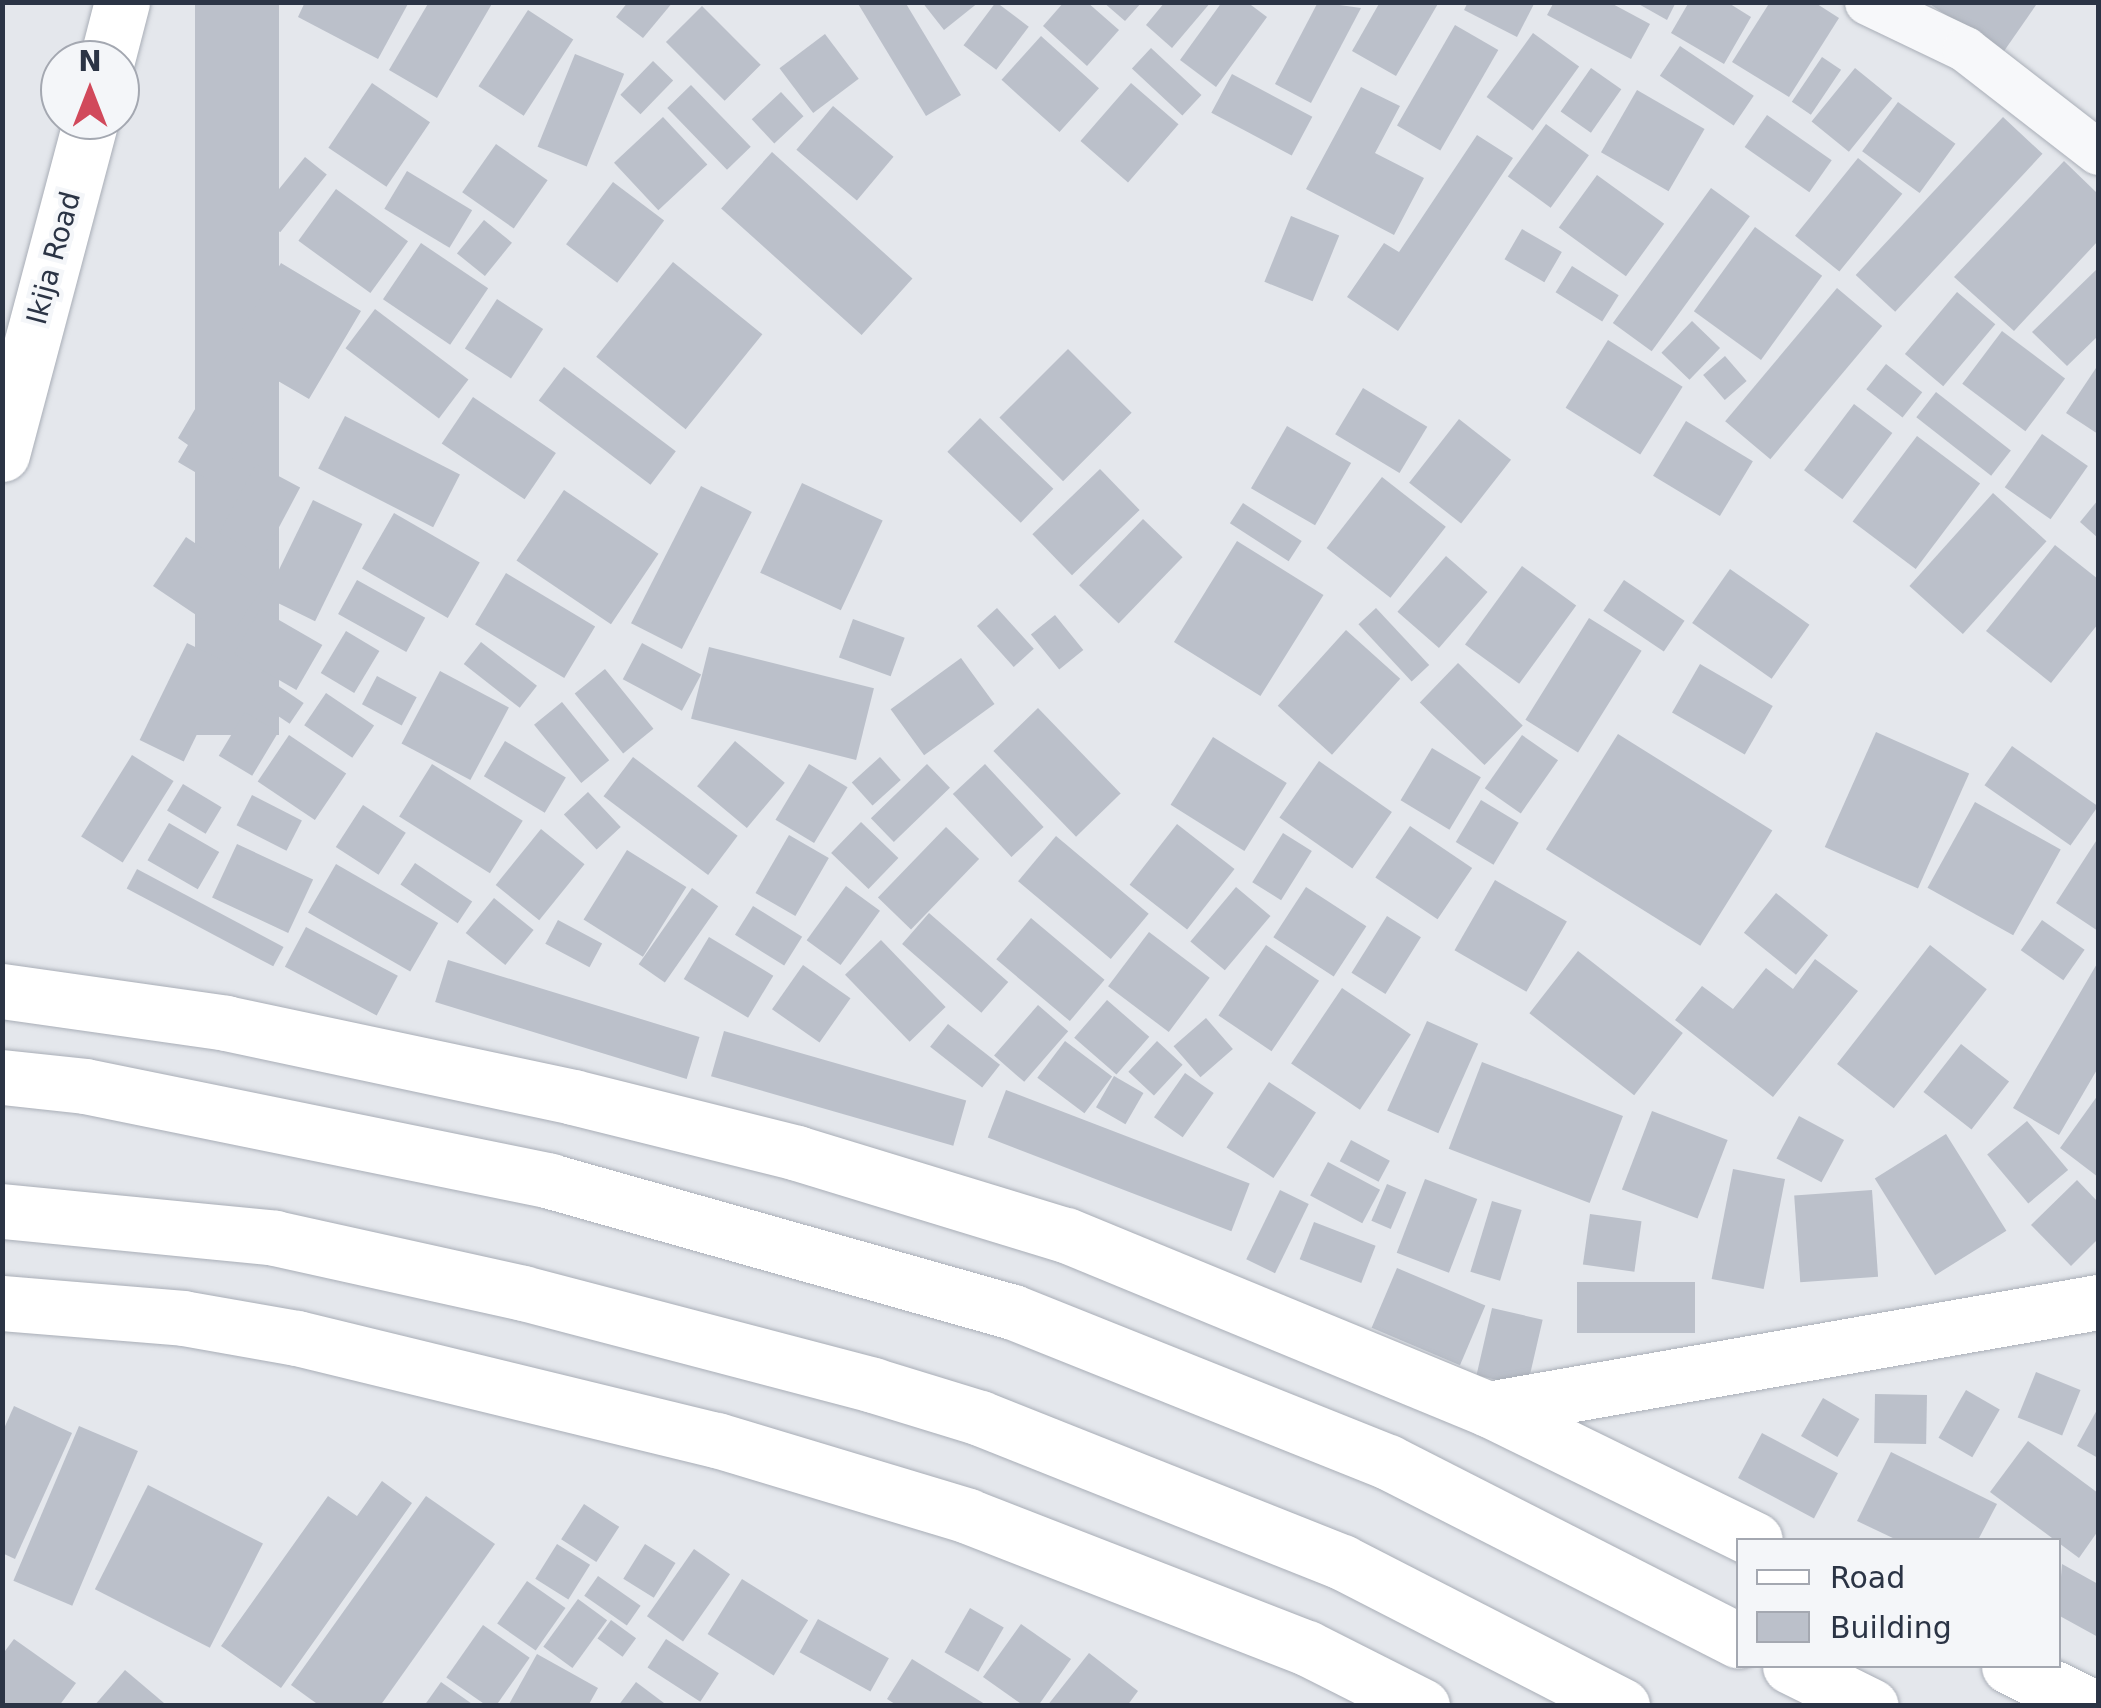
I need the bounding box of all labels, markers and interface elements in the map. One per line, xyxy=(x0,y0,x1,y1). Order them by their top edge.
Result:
north arrow xyxy=(40,40,140,140)
text: N xyxy=(78,45,102,78)
street label: Ikija Road xyxy=(20,188,88,328)
legend xyxy=(1736,1538,2061,1668)
text: Road xyxy=(1830,1560,1905,1595)
text: Building xyxy=(1830,1610,1952,1645)

